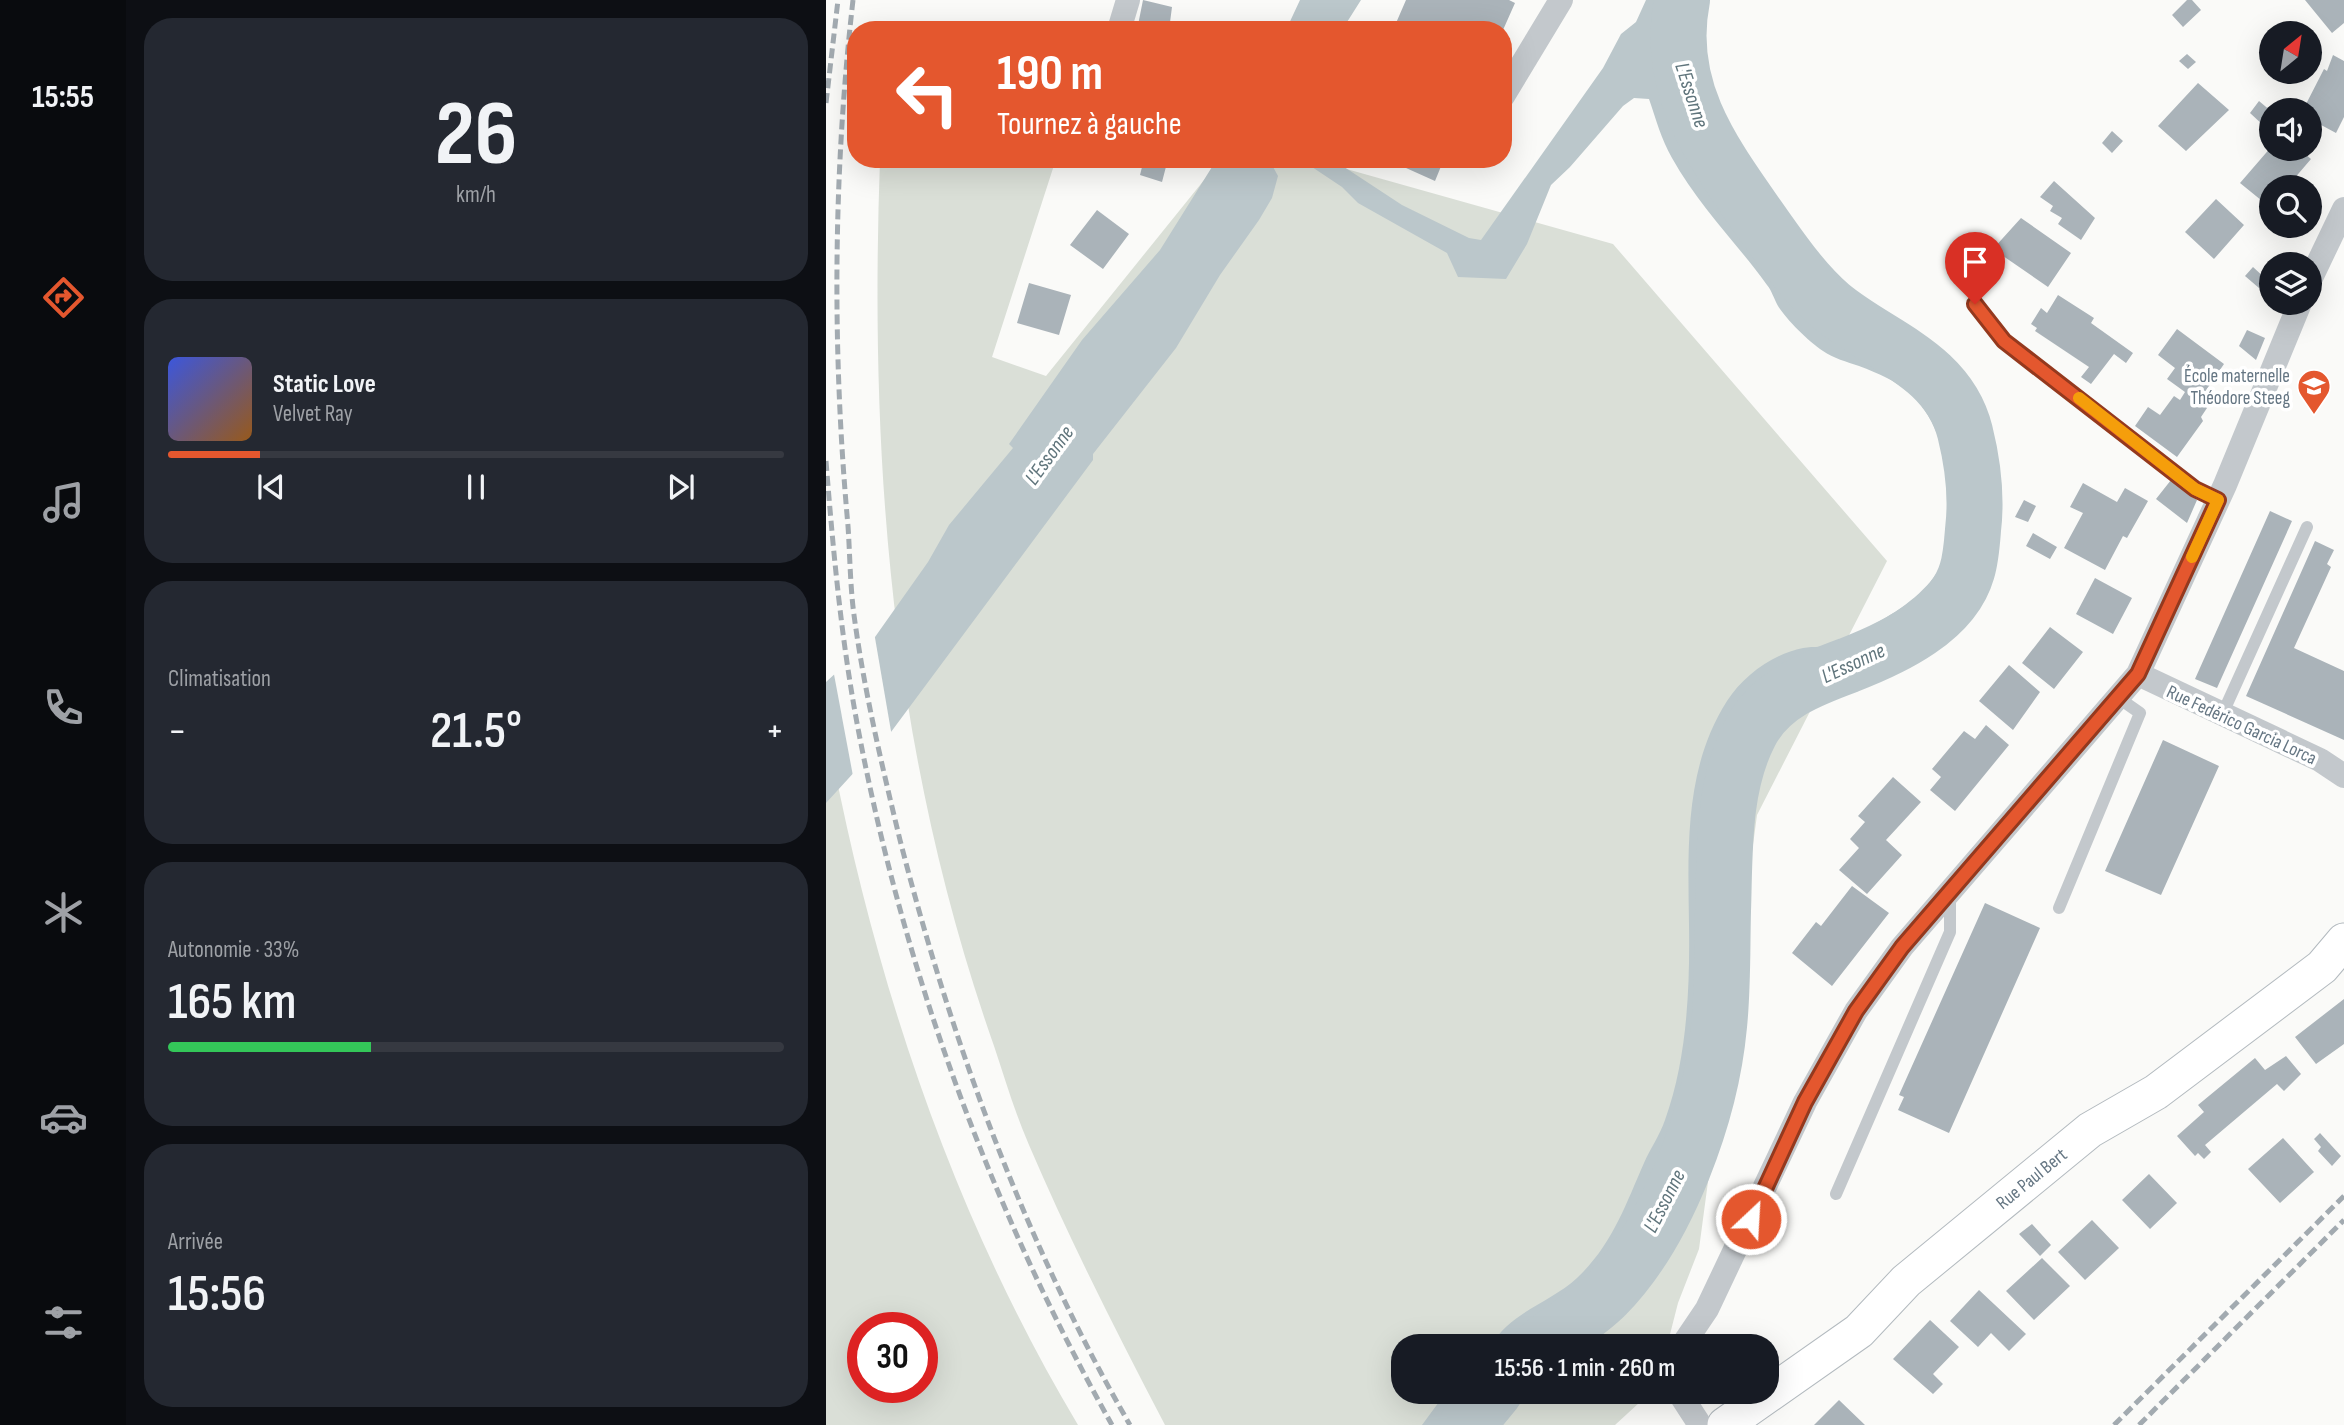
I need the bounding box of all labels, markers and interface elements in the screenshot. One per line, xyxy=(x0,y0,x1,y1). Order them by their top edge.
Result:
north arrow xyxy=(2259,21,2322,84)
map controls xyxy=(2259,21,2322,315)
text: 190 m xyxy=(997,45,1103,104)
icon: left xyxy=(882,49,973,140)
water label: L'Essonne xyxy=(1669,59,1714,131)
text: 15:55 xyxy=(32,78,94,117)
text: 26 xyxy=(435,81,517,190)
button: sound xyxy=(2259,98,2322,161)
text: Tournez à gauche xyxy=(997,105,1182,144)
button: search xyxy=(2259,175,2322,238)
text: km/h xyxy=(456,181,496,209)
pin xyxy=(1945,232,2005,304)
icon: arrive xyxy=(1956,243,1994,281)
button: layers xyxy=(2259,252,2322,315)
icon: directions xyxy=(39,273,88,322)
place label: École maternelle Théodore Steeg xyxy=(2184,365,2290,410)
school or university icon: École maternelle Théodore Steeg xyxy=(2295,367,2333,416)
text: Static Love xyxy=(273,369,376,400)
text: Velvet Ray xyxy=(273,400,353,428)
water label: L'Essonne xyxy=(1020,421,1079,490)
icon: previous xyxy=(252,468,290,506)
icon: pause xyxy=(457,468,495,506)
icon: next xyxy=(662,468,700,506)
icon: music xyxy=(39,478,88,527)
water label: L'Essonne xyxy=(1818,638,1889,689)
text: Climatisation xyxy=(168,665,271,693)
street label: Rue Fedérico Garcia Lorca xyxy=(2163,681,2320,770)
icon: phone xyxy=(39,683,88,732)
text: 21.5° xyxy=(430,700,522,763)
text: − xyxy=(168,709,187,754)
text: + xyxy=(765,709,784,754)
icon: climate xyxy=(39,888,88,937)
text: Autonomie · 33% xyxy=(168,936,299,964)
text: 165 km xyxy=(168,971,296,1034)
icon: car xyxy=(39,1093,88,1142)
street label: Rue Paul Bert xyxy=(1992,1144,2072,1215)
water label: L'Essonne xyxy=(1638,1166,1691,1237)
position arrow xyxy=(1714,1182,1788,1256)
text: Arrivée xyxy=(168,1228,223,1256)
text: 15:56 xyxy=(168,1263,266,1326)
icon: filters xyxy=(39,1298,88,1347)
speed limit sign: 30 xyxy=(847,1312,938,1403)
text: 15:56 · 1 min · 260 m xyxy=(1495,1353,1675,1384)

